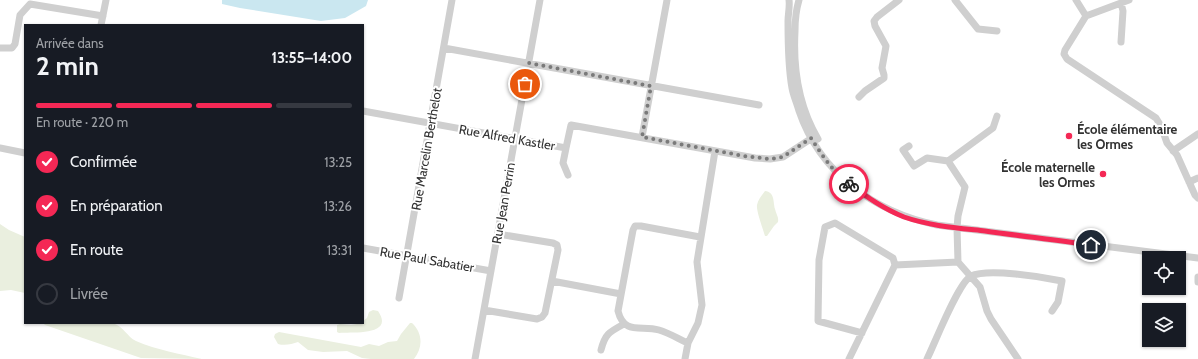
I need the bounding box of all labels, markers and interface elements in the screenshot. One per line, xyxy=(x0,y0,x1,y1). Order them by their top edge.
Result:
text: Arrivée dans xyxy=(36,35,104,51)
text: 13:55–14:00 xyxy=(271,49,352,67)
text: 2 min xyxy=(36,50,99,82)
pin xyxy=(508,67,542,101)
icon: bag xyxy=(514,73,536,95)
street label: Rue Marcelin Berthelot xyxy=(407,86,445,212)
text: En route · 220 m xyxy=(36,114,128,130)
place label: École élémentaire les Ormes xyxy=(1077,120,1178,152)
street label: Rue Alfred Kastler xyxy=(458,121,557,153)
marker: École élémentaire les Ormes xyxy=(1064,131,1074,141)
icon: check xyxy=(36,151,58,173)
text: Confirmée xyxy=(70,153,137,171)
text: 13:25 xyxy=(324,154,352,170)
place label: École maternelle les Ormes xyxy=(1001,158,1095,190)
street label: Rue Jean Perrin xyxy=(488,161,518,245)
courier xyxy=(829,164,869,204)
marker: École maternelle les Ormes xyxy=(1098,169,1108,179)
icon: bike xyxy=(838,173,860,195)
icon: check xyxy=(36,195,58,217)
text: En préparation xyxy=(70,197,163,215)
text: 13:26 xyxy=(324,198,352,214)
pin xyxy=(1074,228,1108,262)
icon: home xyxy=(1080,234,1102,256)
icon: check xyxy=(36,239,58,261)
text: En route xyxy=(70,241,123,259)
text: 13:31 xyxy=(327,242,352,258)
street label: Rue Paul Sabatier xyxy=(379,243,476,275)
map controls xyxy=(1142,251,1186,347)
button: locate xyxy=(1142,251,1186,295)
text: Livrée xyxy=(70,285,108,303)
button: layers xyxy=(1142,303,1186,347)

